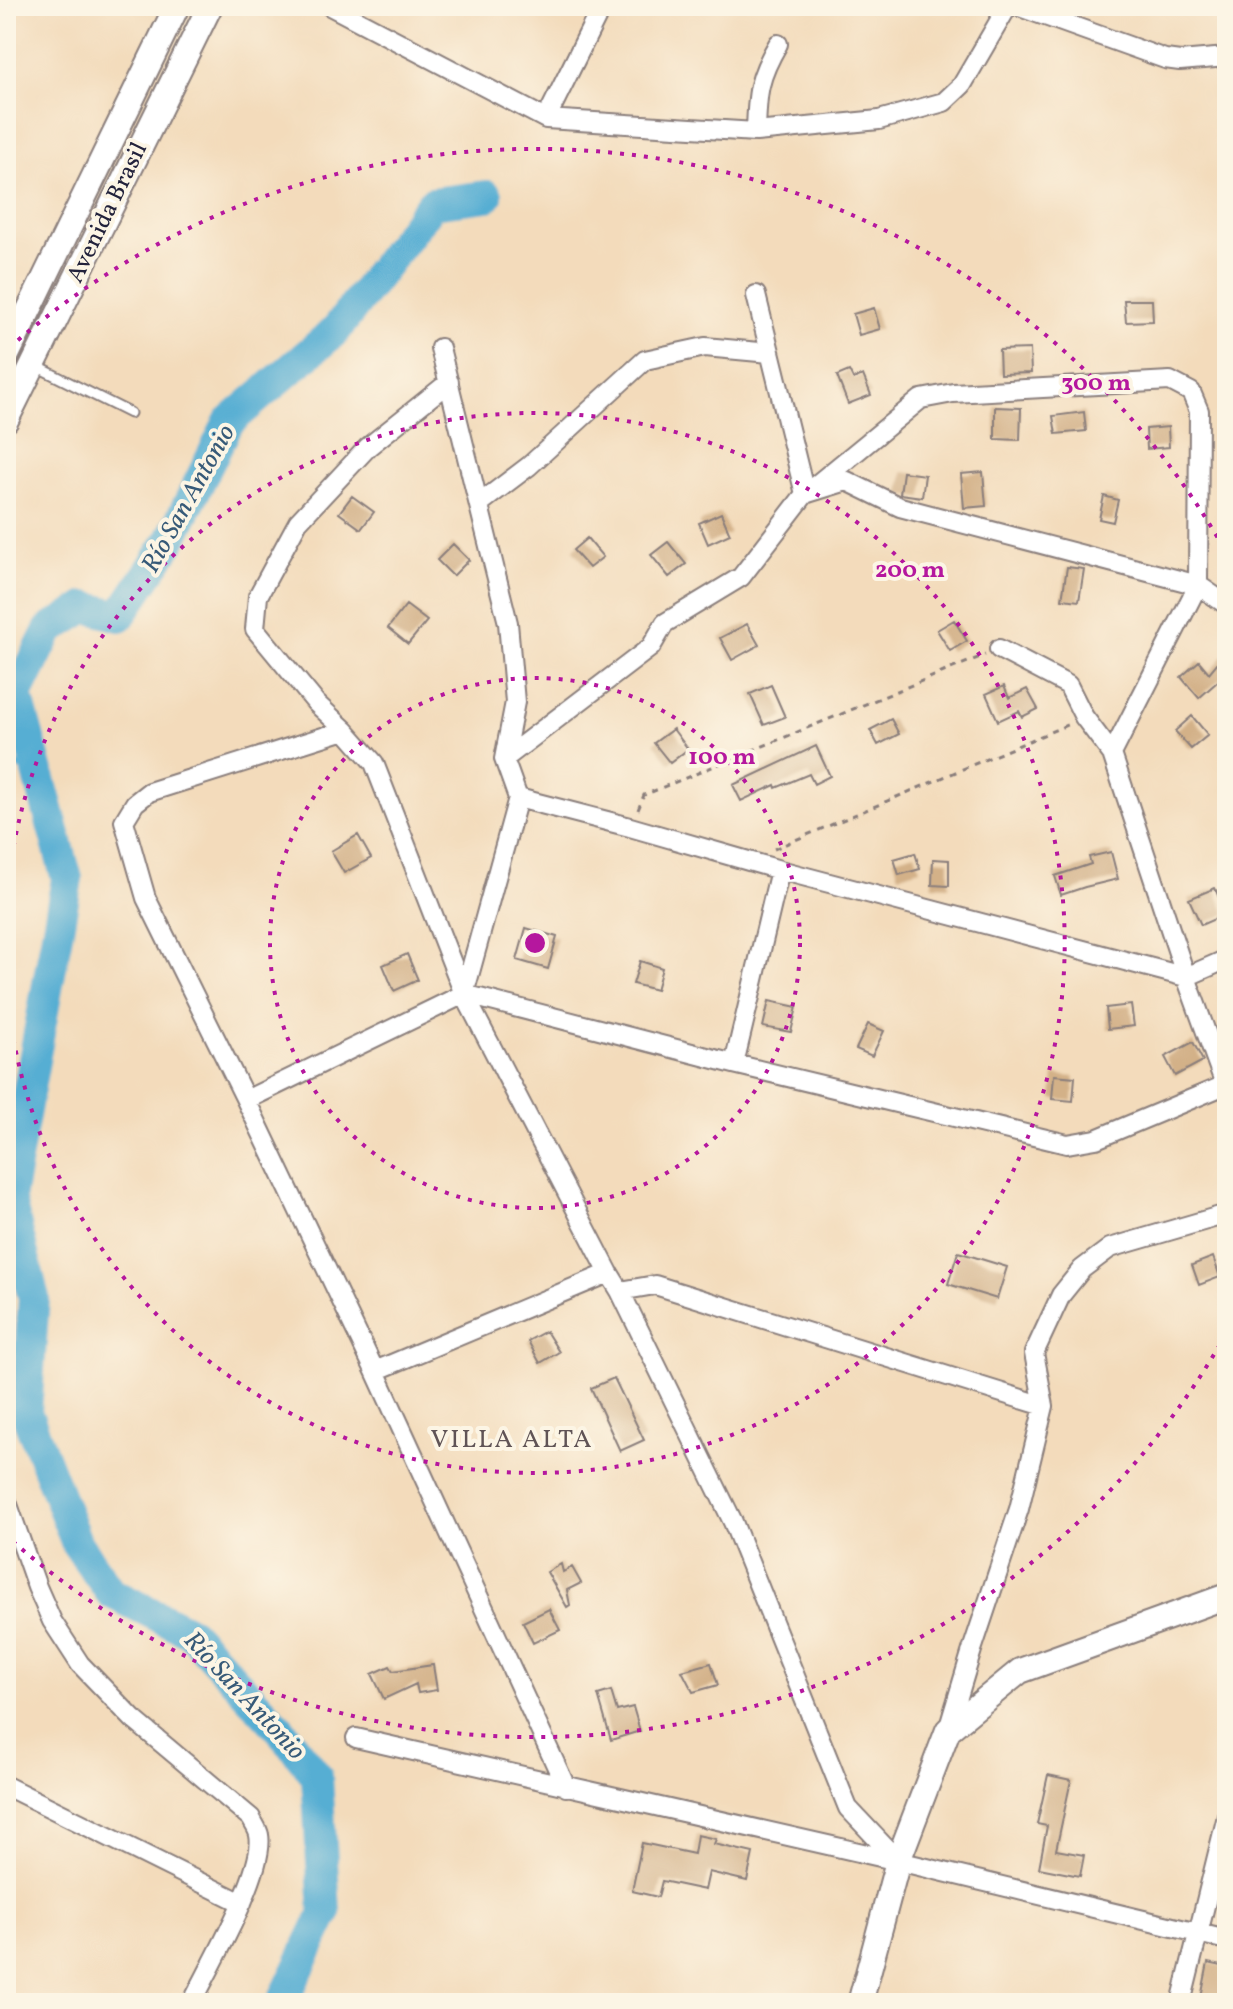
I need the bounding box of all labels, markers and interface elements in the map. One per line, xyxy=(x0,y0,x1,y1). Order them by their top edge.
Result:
street label: Avenida Brasil xyxy=(59,137,157,289)
text: 300 m xyxy=(1061,367,1131,401)
water label: Río San Antonio xyxy=(133,418,245,580)
text: 200 m xyxy=(875,554,945,588)
text: 100 m xyxy=(688,741,756,775)
centre of rings xyxy=(521,929,549,957)
district label: VILLA ALTA xyxy=(430,1422,594,1458)
water label: Río San Antonio xyxy=(175,1624,313,1768)

